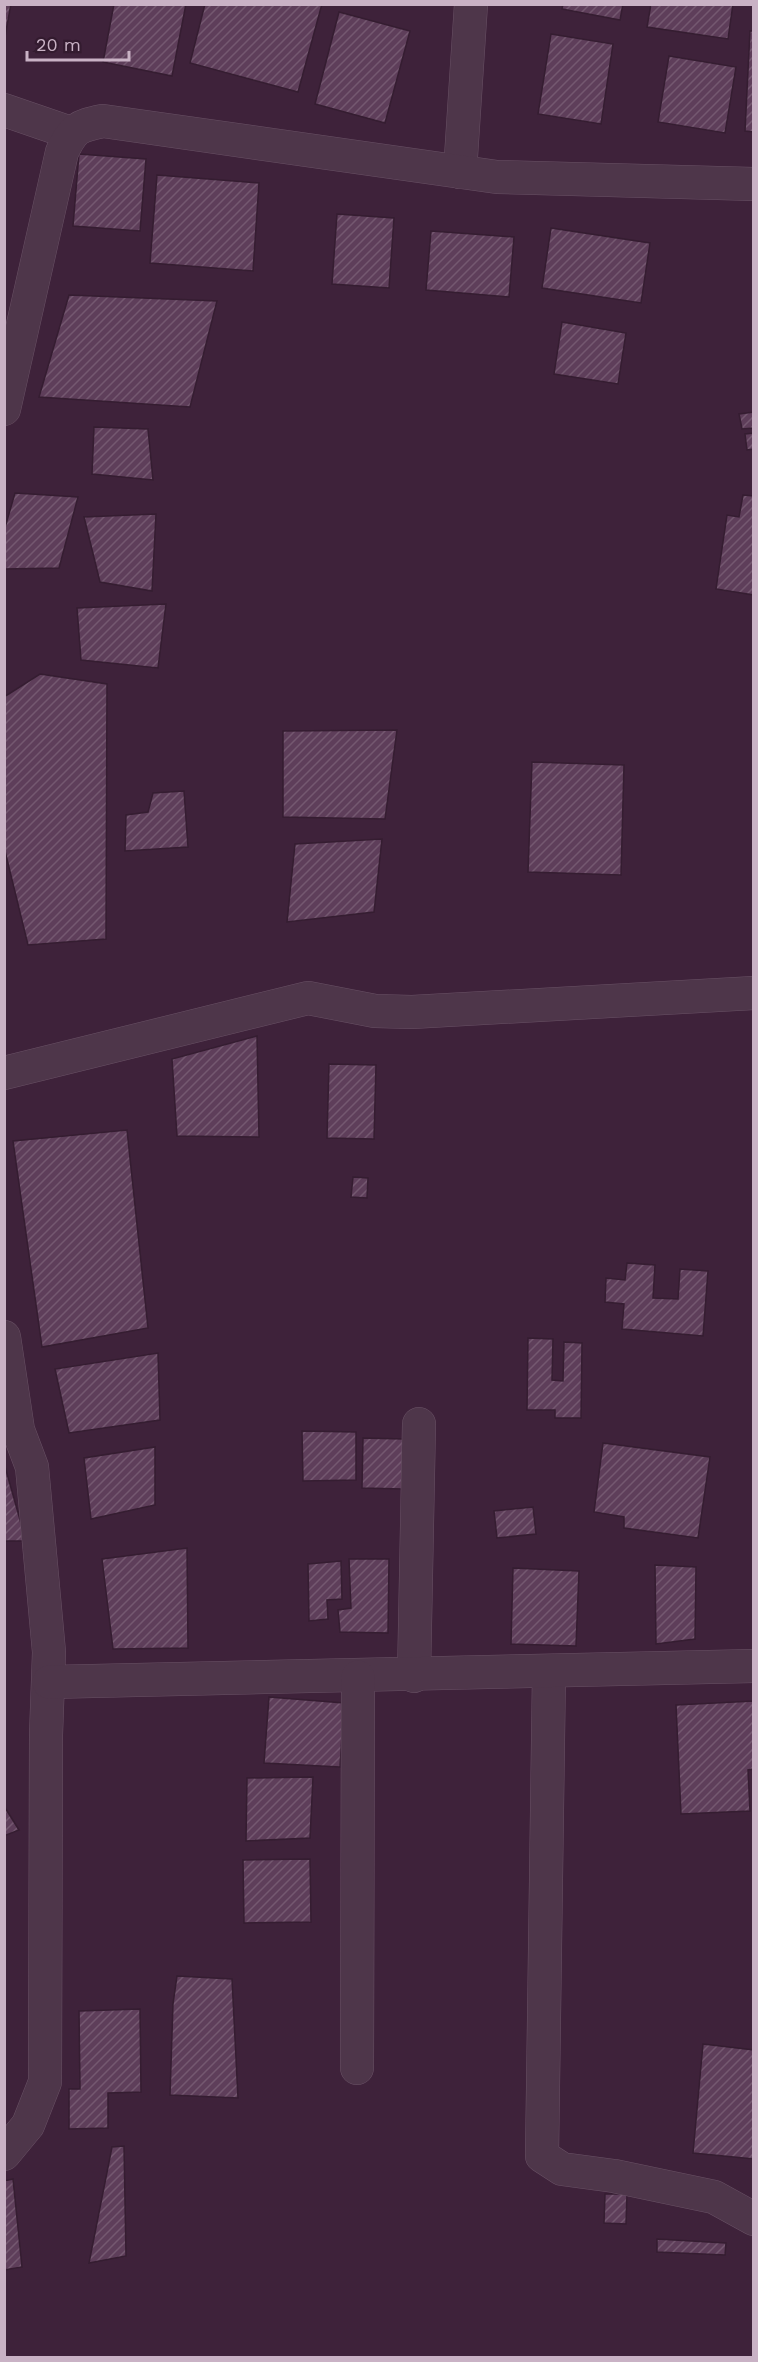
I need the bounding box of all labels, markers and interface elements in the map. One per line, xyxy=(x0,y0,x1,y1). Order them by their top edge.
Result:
scale bar xyxy=(27,24,129,62)
text: 20 m xyxy=(36,34,81,55)

